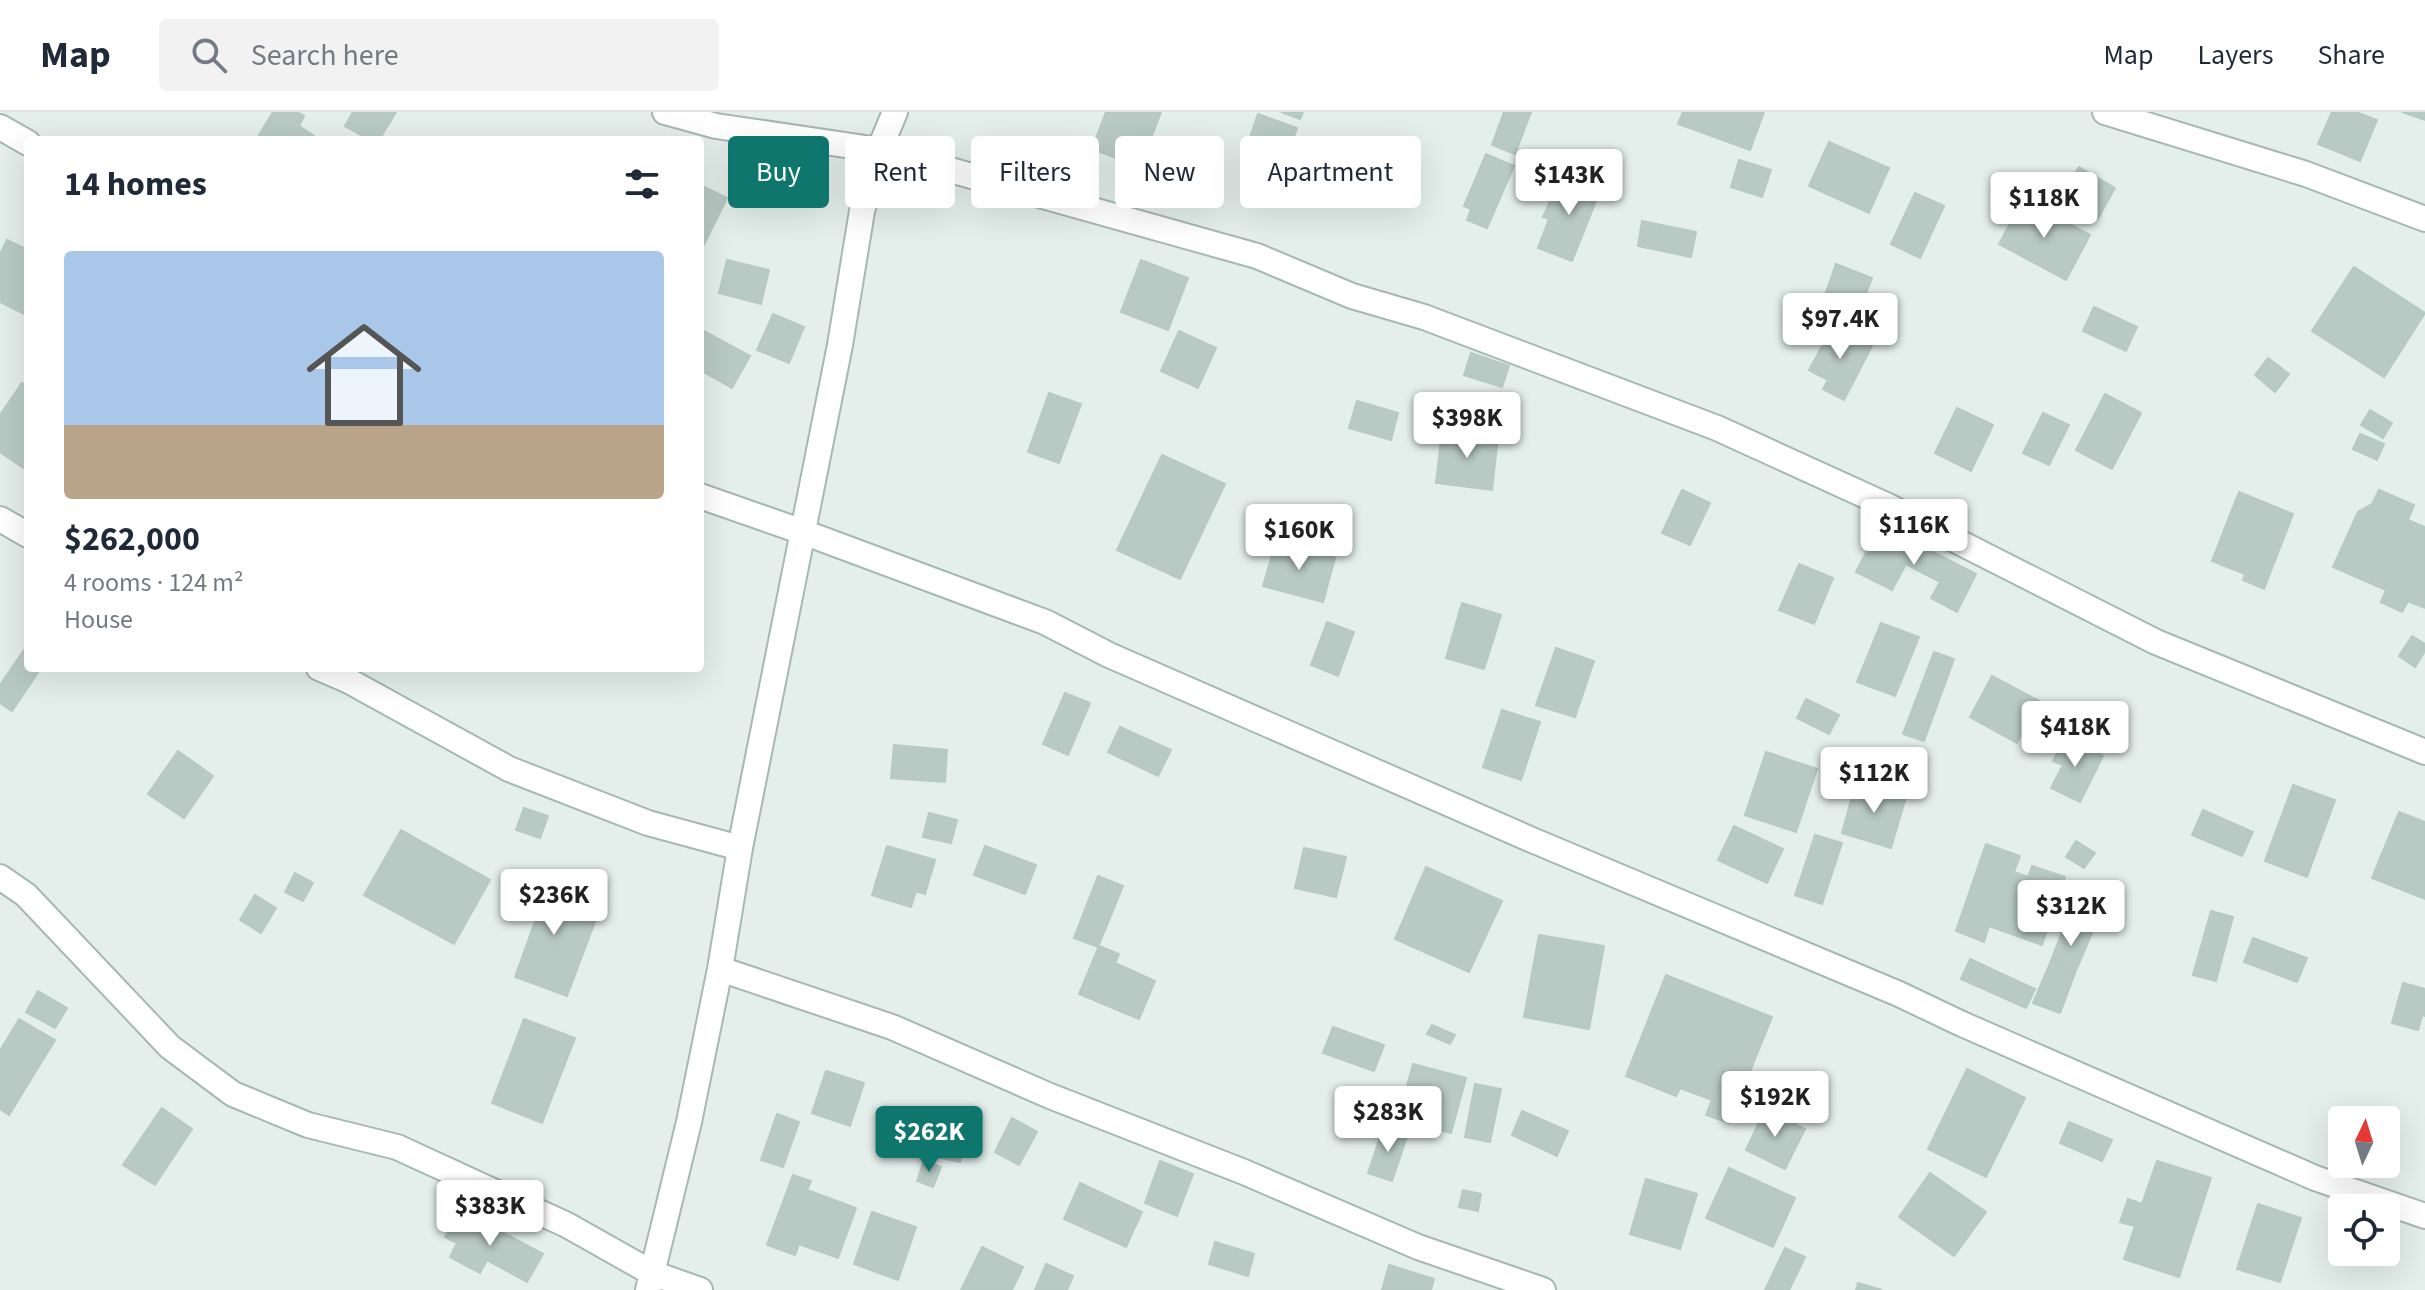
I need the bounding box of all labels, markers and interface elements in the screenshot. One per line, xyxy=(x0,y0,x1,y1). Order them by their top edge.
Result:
search box xyxy=(159,19,719,91)
text: Map xyxy=(40,28,111,82)
icon: search xyxy=(187,33,231,77)
text: Search here xyxy=(251,34,399,77)
text: Map xyxy=(2103,35,2153,75)
text: Layers xyxy=(2197,35,2273,75)
text: Share xyxy=(2317,35,2385,75)
chip: Buy xyxy=(728,136,829,208)
chip: Rent xyxy=(845,136,955,208)
chip: Filters xyxy=(971,136,1099,208)
chip: New xyxy=(1115,136,1224,208)
chip: Apartment xyxy=(1240,136,1421,208)
pin: $143K xyxy=(1513,149,1625,217)
text: $143K xyxy=(1534,156,1604,193)
text: 14 homes xyxy=(64,160,207,209)
icon: filters xyxy=(620,162,664,206)
pin: $118K xyxy=(1988,172,2100,240)
text: $118K xyxy=(2009,179,2079,216)
pin: $97.4K xyxy=(1775,293,1905,361)
text: $97.4K xyxy=(1801,300,1879,337)
icon: home xyxy=(292,303,436,447)
pin: $398K xyxy=(1411,392,1523,460)
text: $398K xyxy=(1432,399,1502,436)
pin: $116K xyxy=(1858,499,1970,567)
pin: $160K xyxy=(1243,504,1355,572)
text: $116K xyxy=(1879,506,1949,543)
text: $160K xyxy=(1264,511,1334,548)
text: $262,000 xyxy=(64,515,200,564)
text: 4 rooms · 124 m² xyxy=(64,564,243,601)
text: House xyxy=(64,601,133,638)
pin: $418K xyxy=(2019,701,2131,769)
text: $418K xyxy=(2040,708,2110,745)
pin: $112K xyxy=(1818,747,1930,815)
text: $112K xyxy=(1839,754,1909,791)
pin: $236K xyxy=(498,869,610,937)
text: $236K xyxy=(519,876,589,913)
pin: $312K xyxy=(2015,880,2127,948)
text: $312K xyxy=(2036,887,2106,924)
pin: $192K xyxy=(1719,1071,1831,1139)
text: $192K xyxy=(1740,1078,1810,1115)
pin: $283K xyxy=(1332,1086,1444,1154)
text: $283K xyxy=(1353,1093,1423,1130)
pin: $262K xyxy=(873,1106,985,1174)
north arrow xyxy=(2328,1106,2400,1178)
map controls xyxy=(2328,1106,2400,1266)
text: $262K xyxy=(894,1113,964,1150)
pin: $383K xyxy=(434,1180,546,1248)
text: $383K xyxy=(455,1187,525,1224)
button: locate xyxy=(2328,1194,2400,1266)

